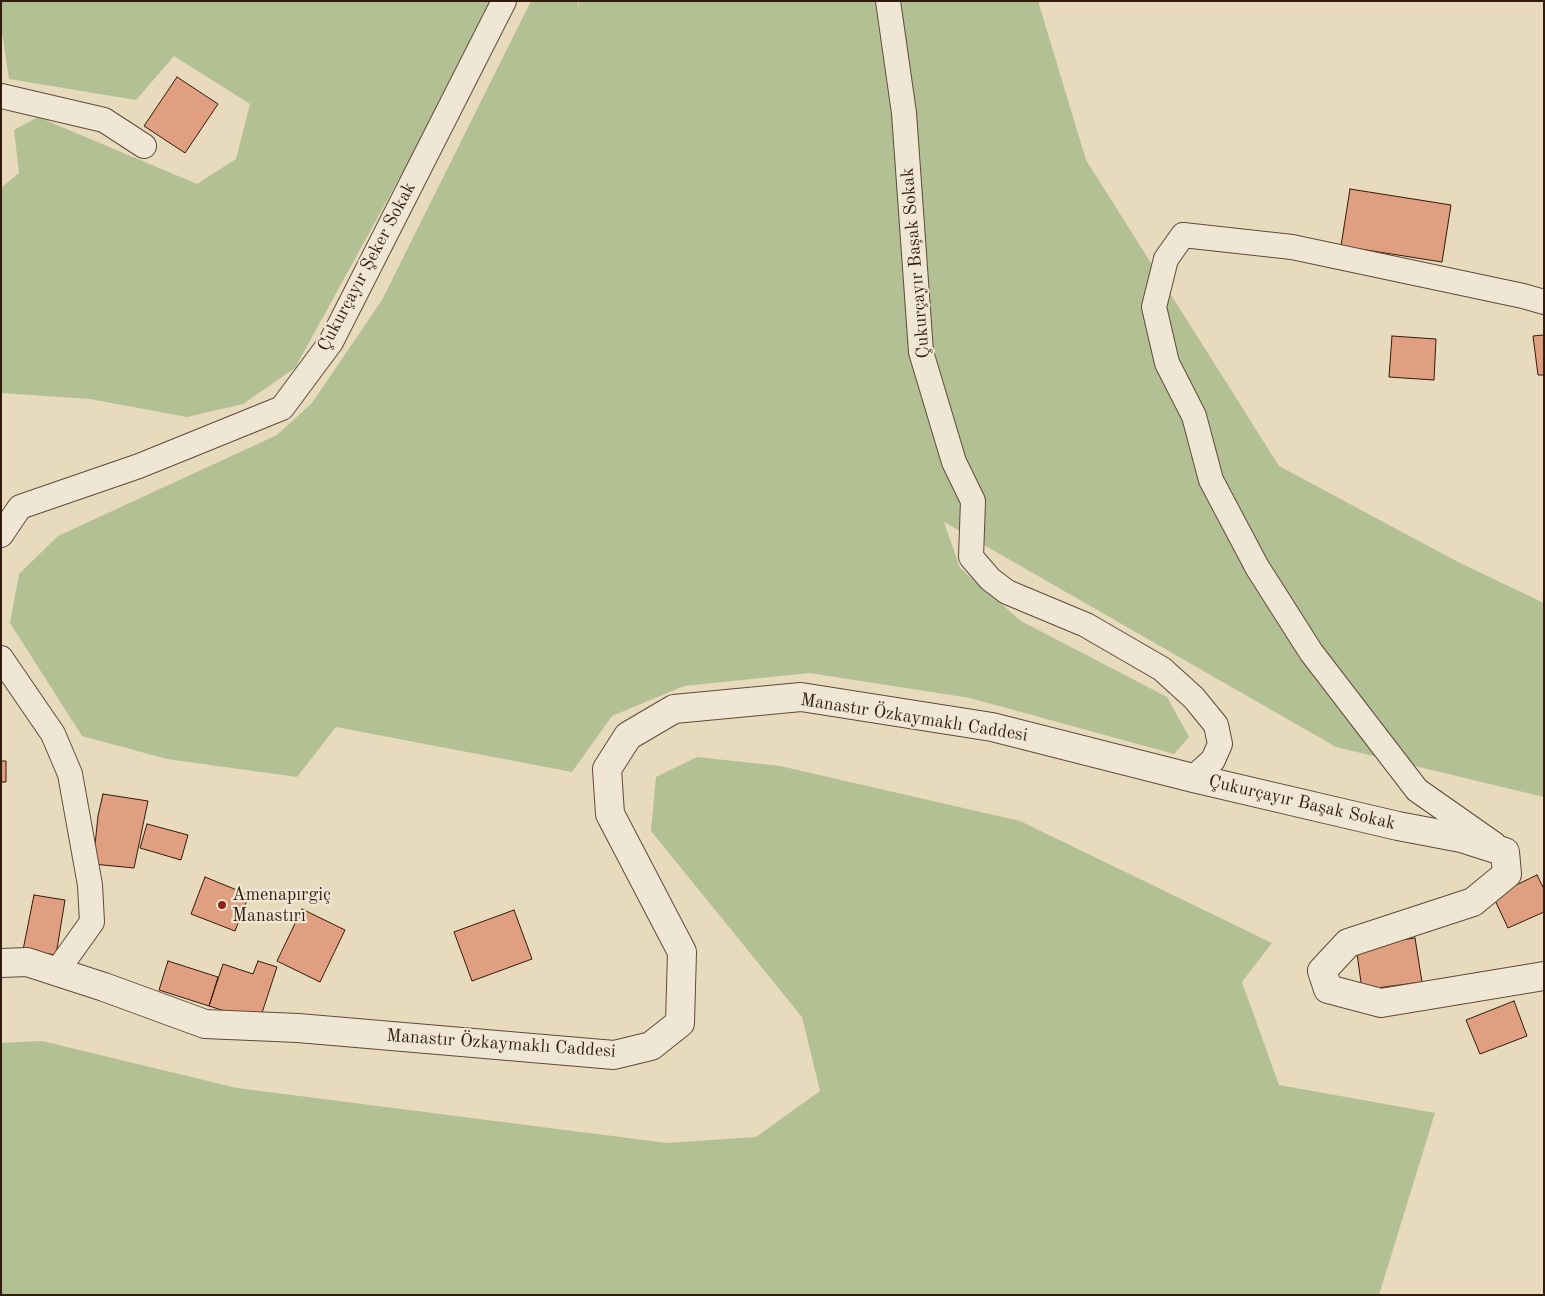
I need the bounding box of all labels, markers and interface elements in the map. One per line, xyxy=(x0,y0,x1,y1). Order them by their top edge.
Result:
street label: Çukurçayır Başak Sokak xyxy=(897,167,935,359)
street label: Çukurçayır Şeker Sokak xyxy=(313,179,421,355)
street label: Manastır Özkaymaklı Caddesi xyxy=(799,689,1029,747)
street label: Çukurçayır Başak Sokak xyxy=(1206,771,1398,835)
place label: Amenapırgiç Manastırı xyxy=(232,884,331,926)
marker: Amenapırgiç Manastırı xyxy=(216,899,228,911)
street label: Manastır Özkaymaklı Caddesi xyxy=(386,1025,616,1063)

